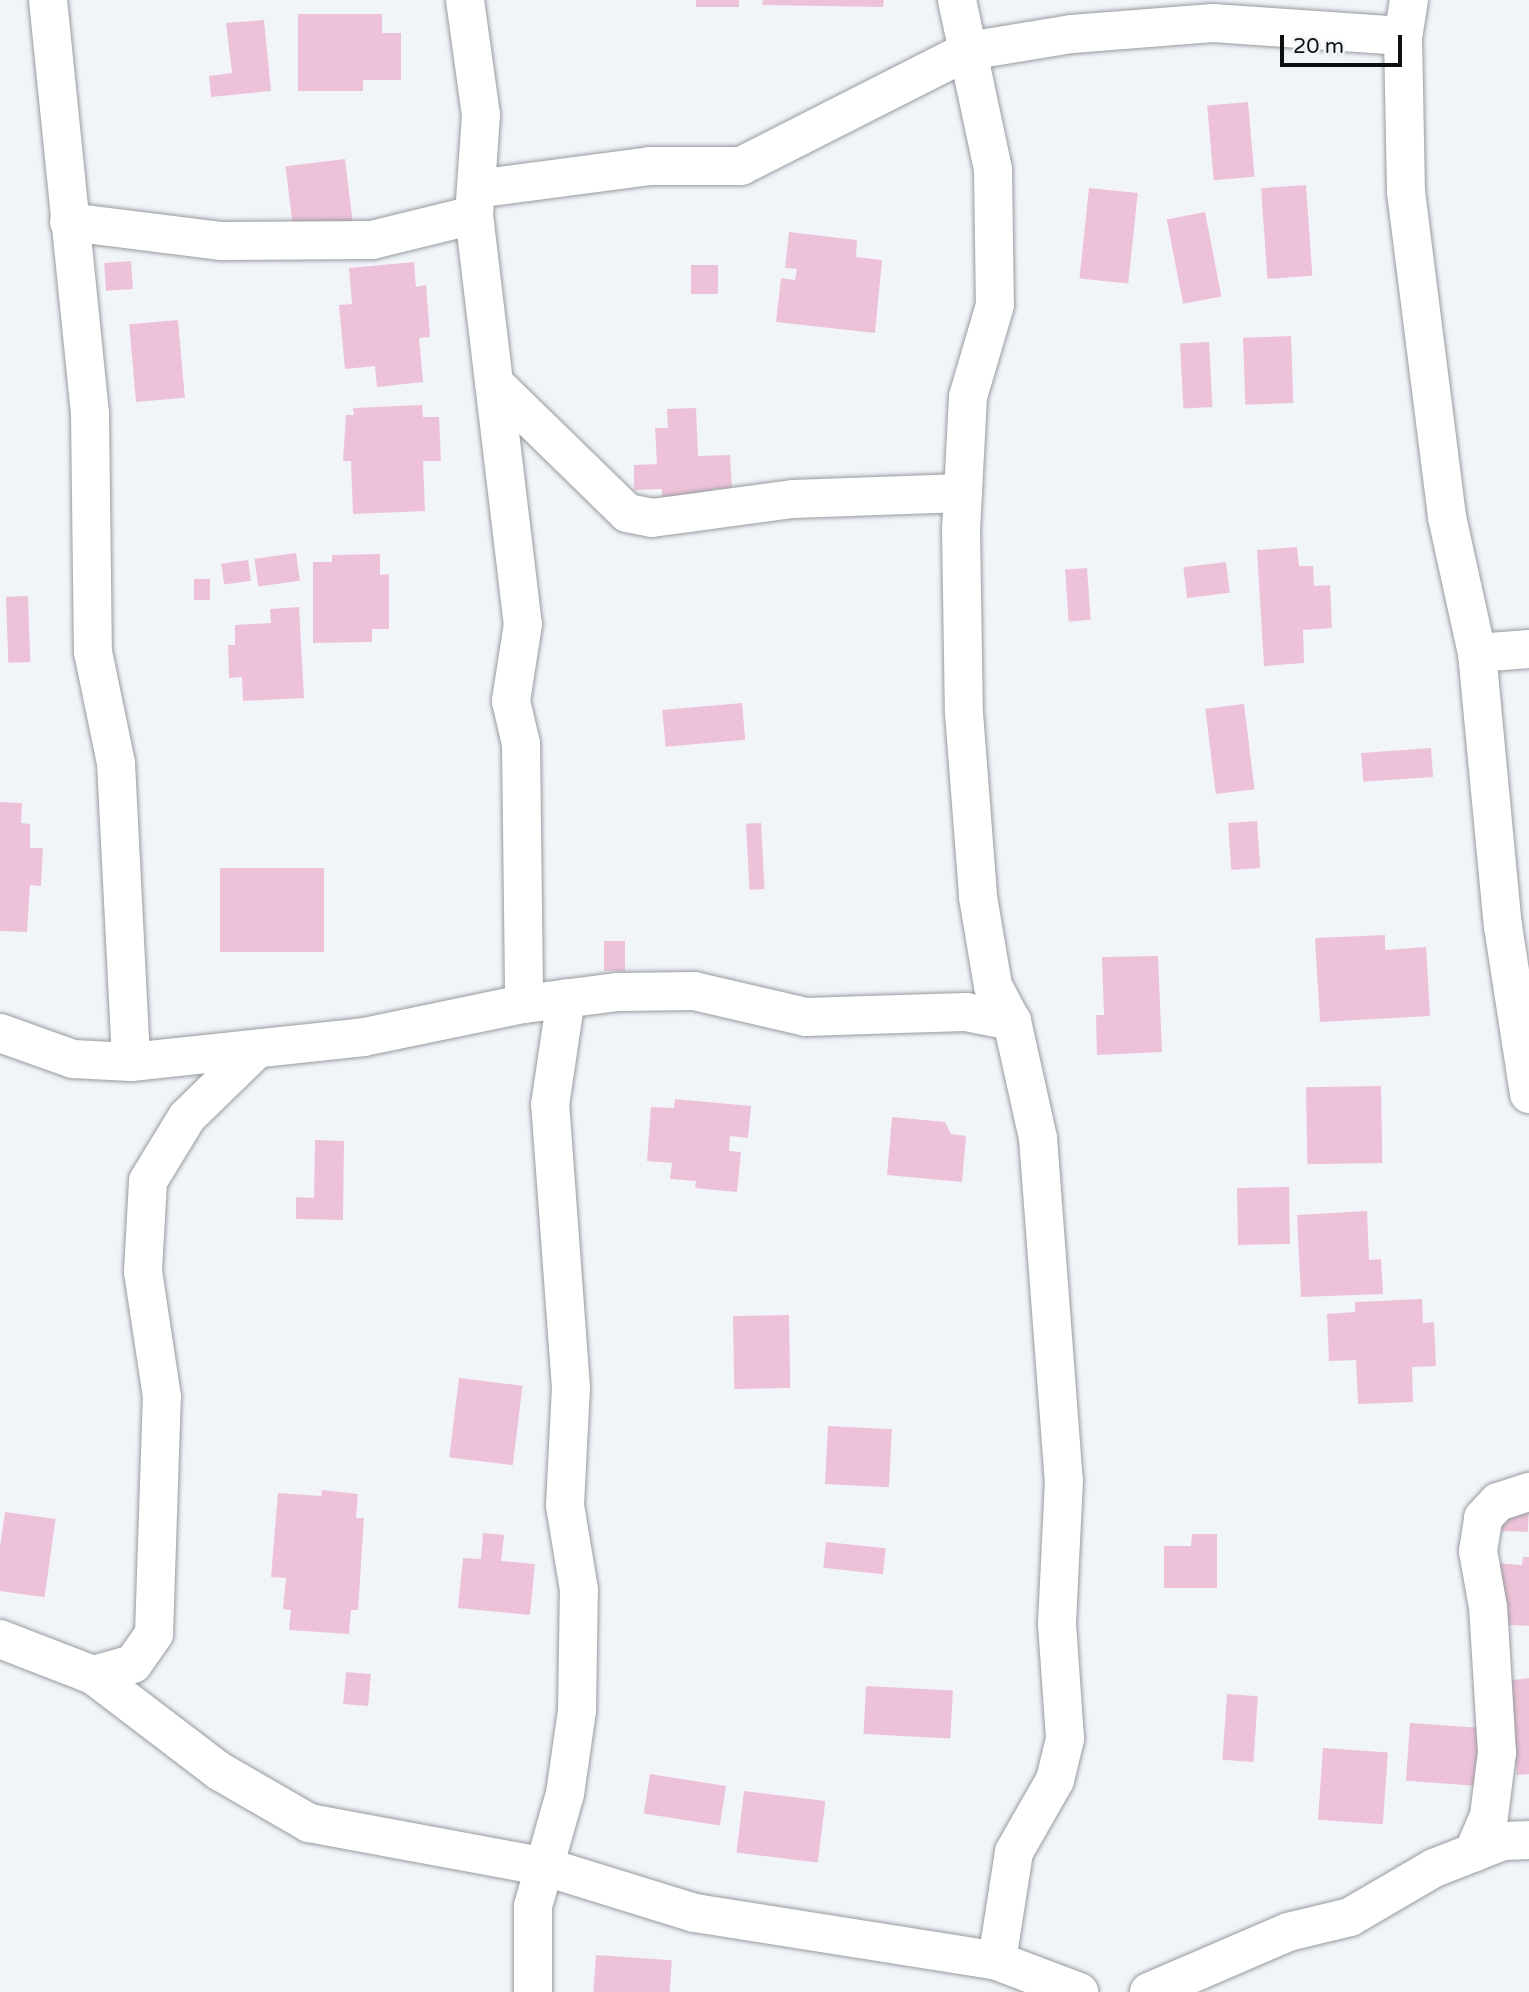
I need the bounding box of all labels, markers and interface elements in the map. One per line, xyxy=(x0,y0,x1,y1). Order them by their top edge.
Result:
scale bar xyxy=(1284,21,1406,65)
text: 20 m xyxy=(1293,34,1344,59)

